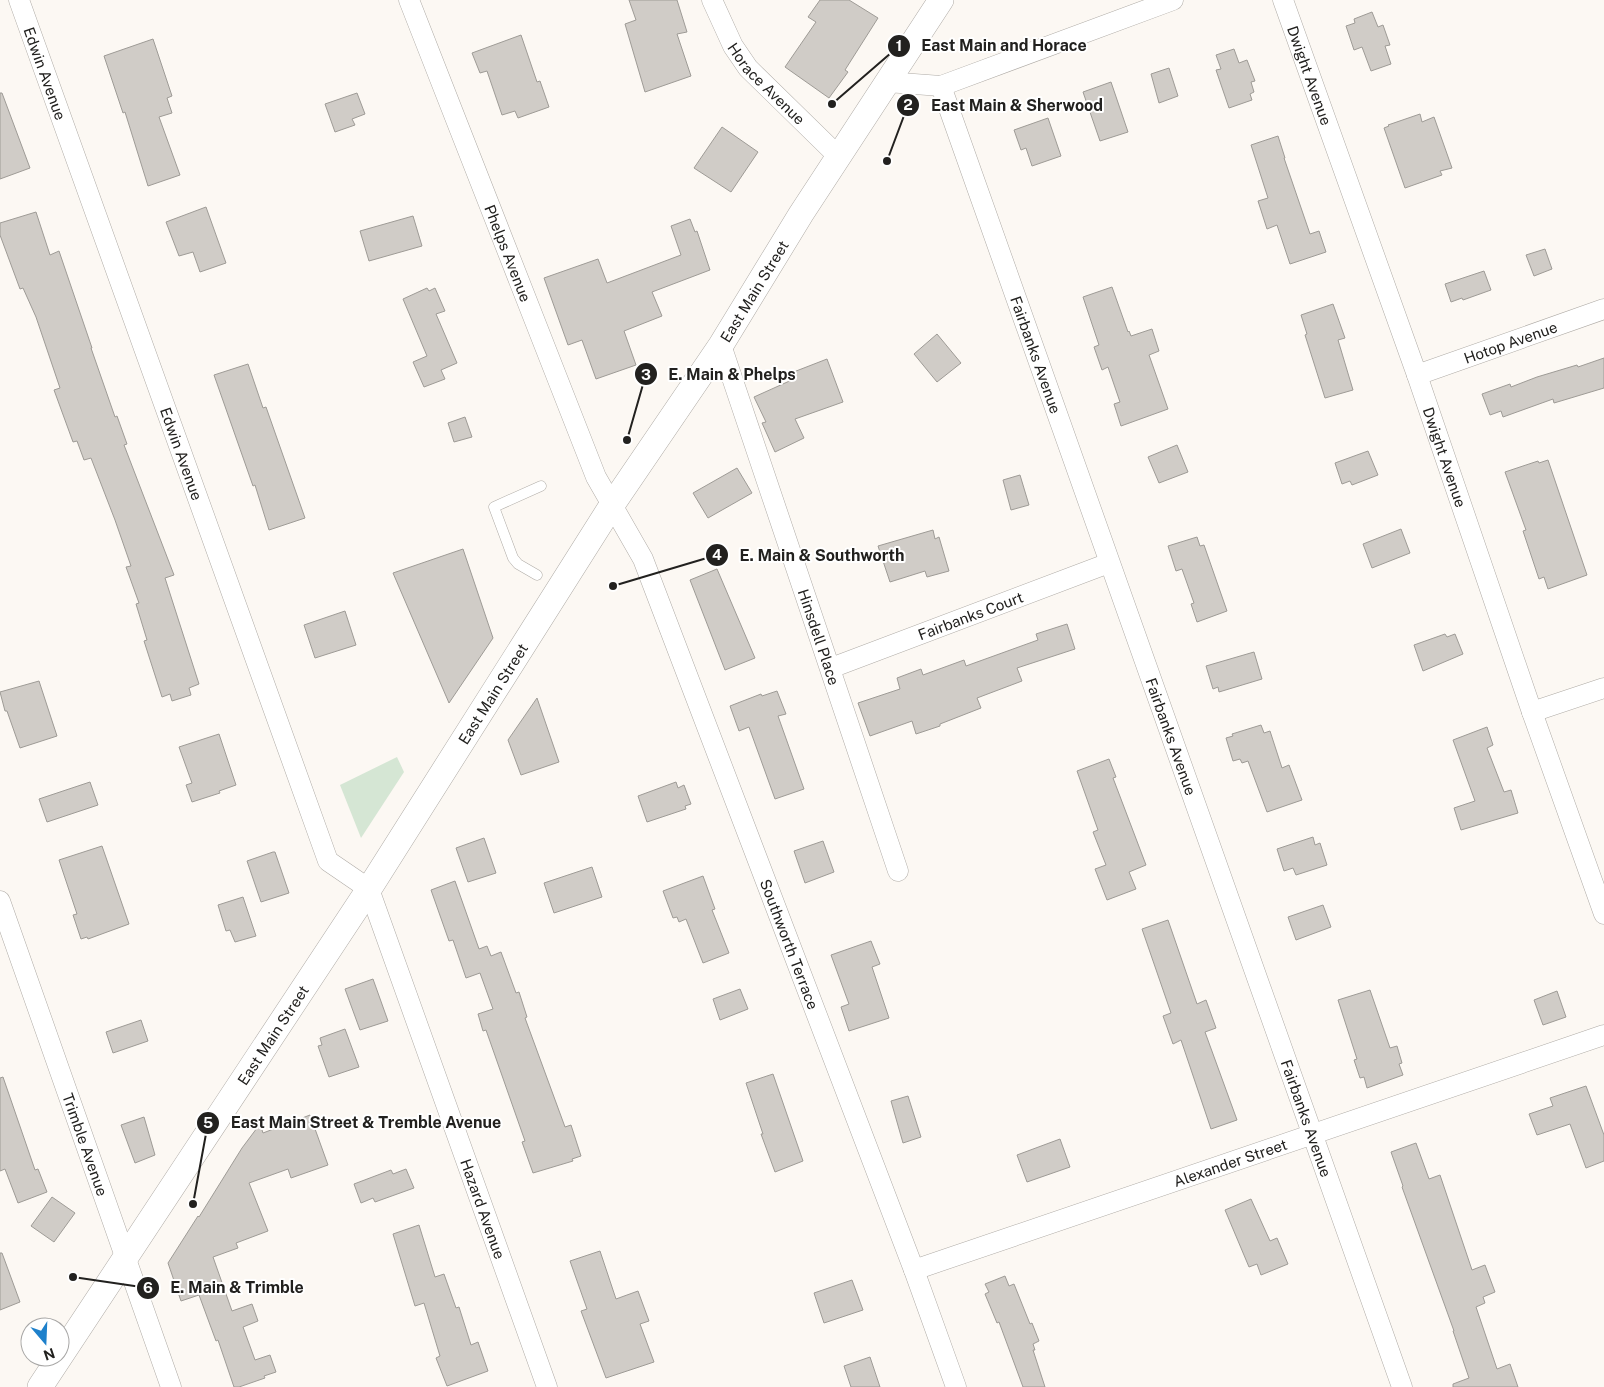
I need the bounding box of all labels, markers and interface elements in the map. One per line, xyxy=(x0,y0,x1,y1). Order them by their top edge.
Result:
street label: Dwight Avenue xyxy=(1284,23,1336,127)
street label: Edwin Avenue xyxy=(21,25,70,122)
callout: East Main and Horace xyxy=(886,30,1097,61)
text: East Main and Horace xyxy=(921,36,1087,55)
text: 1 xyxy=(896,37,902,54)
street label: Horace Avenue xyxy=(725,39,809,128)
callout: East Main & Sherwood xyxy=(896,90,1113,121)
text: 2 xyxy=(903,96,913,113)
text: East Main & Sherwood xyxy=(931,96,1103,115)
street label: Phelps Avenue xyxy=(482,202,535,304)
street label: East Main Street xyxy=(716,237,791,345)
street label: Fairbanks Avenue xyxy=(1008,294,1065,416)
street label: Hotop Avenue xyxy=(1461,318,1559,366)
callout: E. Main & Phelps xyxy=(633,359,806,390)
text: E. Main & Phelps xyxy=(668,365,796,384)
text: 3 xyxy=(641,366,651,383)
street label: Edwin Avenue xyxy=(157,405,206,502)
street label: Dwight Avenue xyxy=(1420,405,1470,509)
callout: E. Main & Southworth xyxy=(704,540,914,571)
text: 4 xyxy=(712,546,722,563)
text: E. Main & Southworth xyxy=(740,546,904,565)
street label: Hinsdell Place xyxy=(795,587,843,687)
street label: Fairbanks Court xyxy=(915,588,1026,643)
street label: East Main Street xyxy=(454,640,531,747)
street label: Fairbanks Avenue xyxy=(1143,675,1200,797)
street label: Southworth Terrace xyxy=(757,877,822,1012)
street label: East Main Street xyxy=(234,982,312,1088)
street label: Fairbanks Avenue xyxy=(1278,1057,1335,1179)
street label: Trimble Avenue xyxy=(60,1091,112,1198)
callout: East Main Street & Tremble Avenue xyxy=(196,1107,511,1138)
text: East Main Street & Tremble Avenue xyxy=(231,1113,501,1132)
text: 5 xyxy=(203,1114,213,1131)
street label: Alexander Street xyxy=(1171,1135,1289,1190)
street label: Hazard Avenue xyxy=(458,1156,509,1261)
callout: E. Main & Trimble xyxy=(136,1272,314,1303)
text: E. Main & Trimble xyxy=(170,1278,304,1297)
text: 6 xyxy=(143,1279,153,1296)
north arrow xyxy=(20,1317,70,1367)
text: N xyxy=(41,1345,57,1364)

